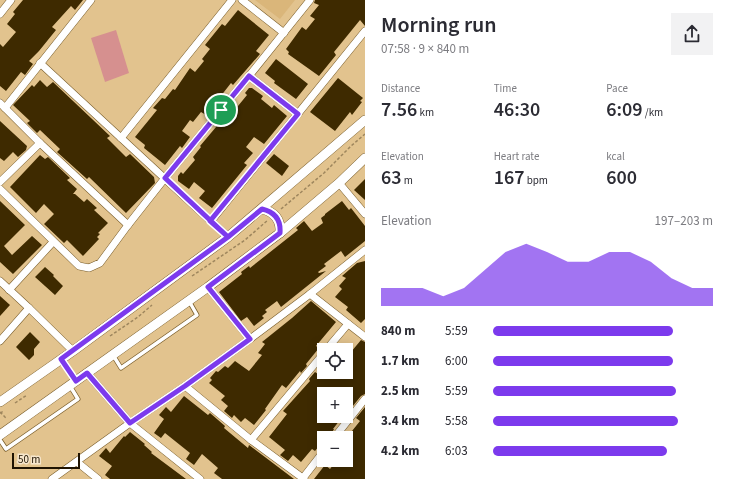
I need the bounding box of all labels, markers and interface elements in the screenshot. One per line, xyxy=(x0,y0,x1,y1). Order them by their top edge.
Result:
text: Morning run xyxy=(381,9,497,41)
button: share xyxy=(671,13,713,55)
text: 07:58 · 9 × 840 m xyxy=(381,40,469,58)
text: Distance xyxy=(381,81,420,96)
text: Time xyxy=(494,81,517,96)
text: Pace xyxy=(606,81,628,96)
pin xyxy=(204,93,238,127)
text: 7.56 xyxy=(381,96,417,124)
text: 46:30 xyxy=(494,96,540,124)
text: 6:09 xyxy=(606,96,643,124)
icon: arrive xyxy=(210,99,232,121)
text: km xyxy=(417,105,434,120)
text: /km xyxy=(643,105,663,120)
text: Elevation xyxy=(381,149,424,164)
text: Heart rate xyxy=(494,149,539,164)
text: kcal xyxy=(606,149,625,164)
text: 63 xyxy=(381,164,402,192)
text: 167 xyxy=(494,164,524,192)
text: 600 xyxy=(606,164,637,192)
text: m xyxy=(402,173,413,188)
text: bpm xyxy=(524,173,548,188)
text: Elevation xyxy=(381,212,432,230)
text: 197–203 m xyxy=(655,212,713,230)
text: 840 m xyxy=(381,322,415,340)
text: 5:59 xyxy=(445,322,468,340)
map controls xyxy=(317,343,353,467)
button: locate xyxy=(317,343,353,379)
text: 1.7 km xyxy=(381,352,420,370)
text: 6:00 xyxy=(445,352,468,370)
text: 2.5 km xyxy=(381,382,420,400)
text: 5:59 xyxy=(445,382,468,400)
button: + xyxy=(317,387,353,423)
text: 3.4 km xyxy=(381,412,420,430)
text: 5:58 xyxy=(445,412,468,430)
button: − xyxy=(317,431,353,467)
text: 4.2 km xyxy=(381,442,420,460)
text: 6:03 xyxy=(445,442,468,460)
scale bar xyxy=(12,451,80,470)
text: 50 m xyxy=(18,452,40,467)

